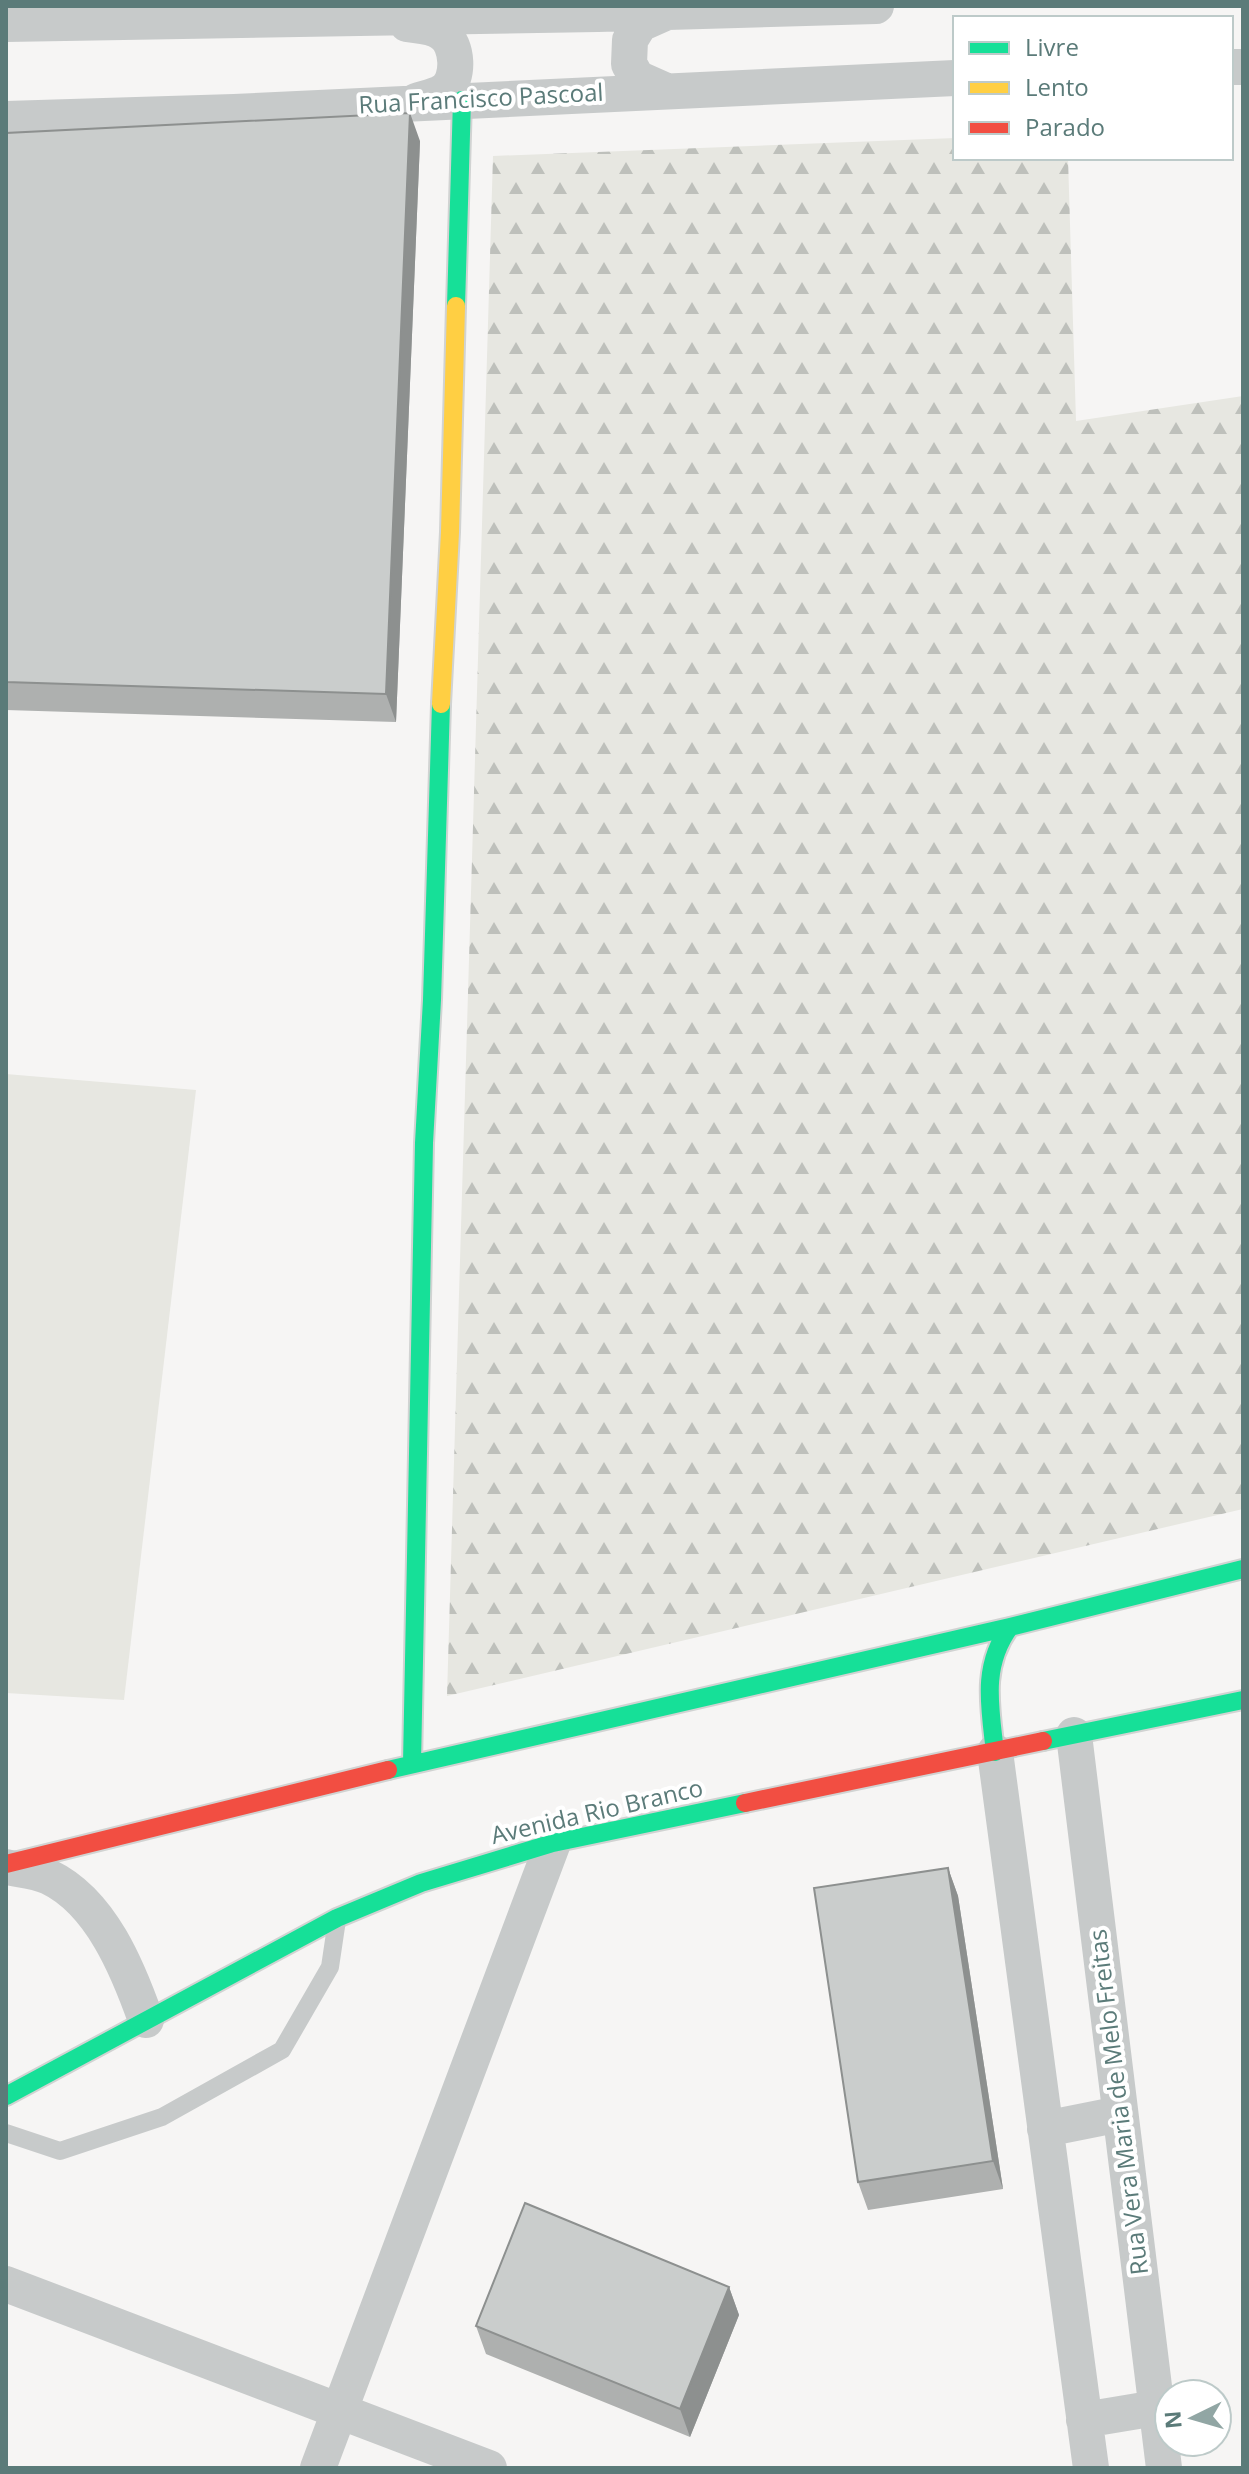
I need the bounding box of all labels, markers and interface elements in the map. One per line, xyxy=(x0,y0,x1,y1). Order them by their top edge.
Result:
legend xyxy=(953,16,1233,160)
text: Livre xyxy=(1025,30,1079,63)
text: Lento xyxy=(1025,70,1089,103)
street label: Rua Francisco Pascoal xyxy=(358,75,604,120)
text: Parado xyxy=(1025,110,1105,143)
street label: Avenida Rio Branco xyxy=(487,1770,706,1851)
street label: Rua Vera Maria de Melo Freitas xyxy=(1080,1928,1155,2277)
north arrow xyxy=(1153,2378,1233,2458)
text: N xyxy=(1156,2410,1188,2430)

